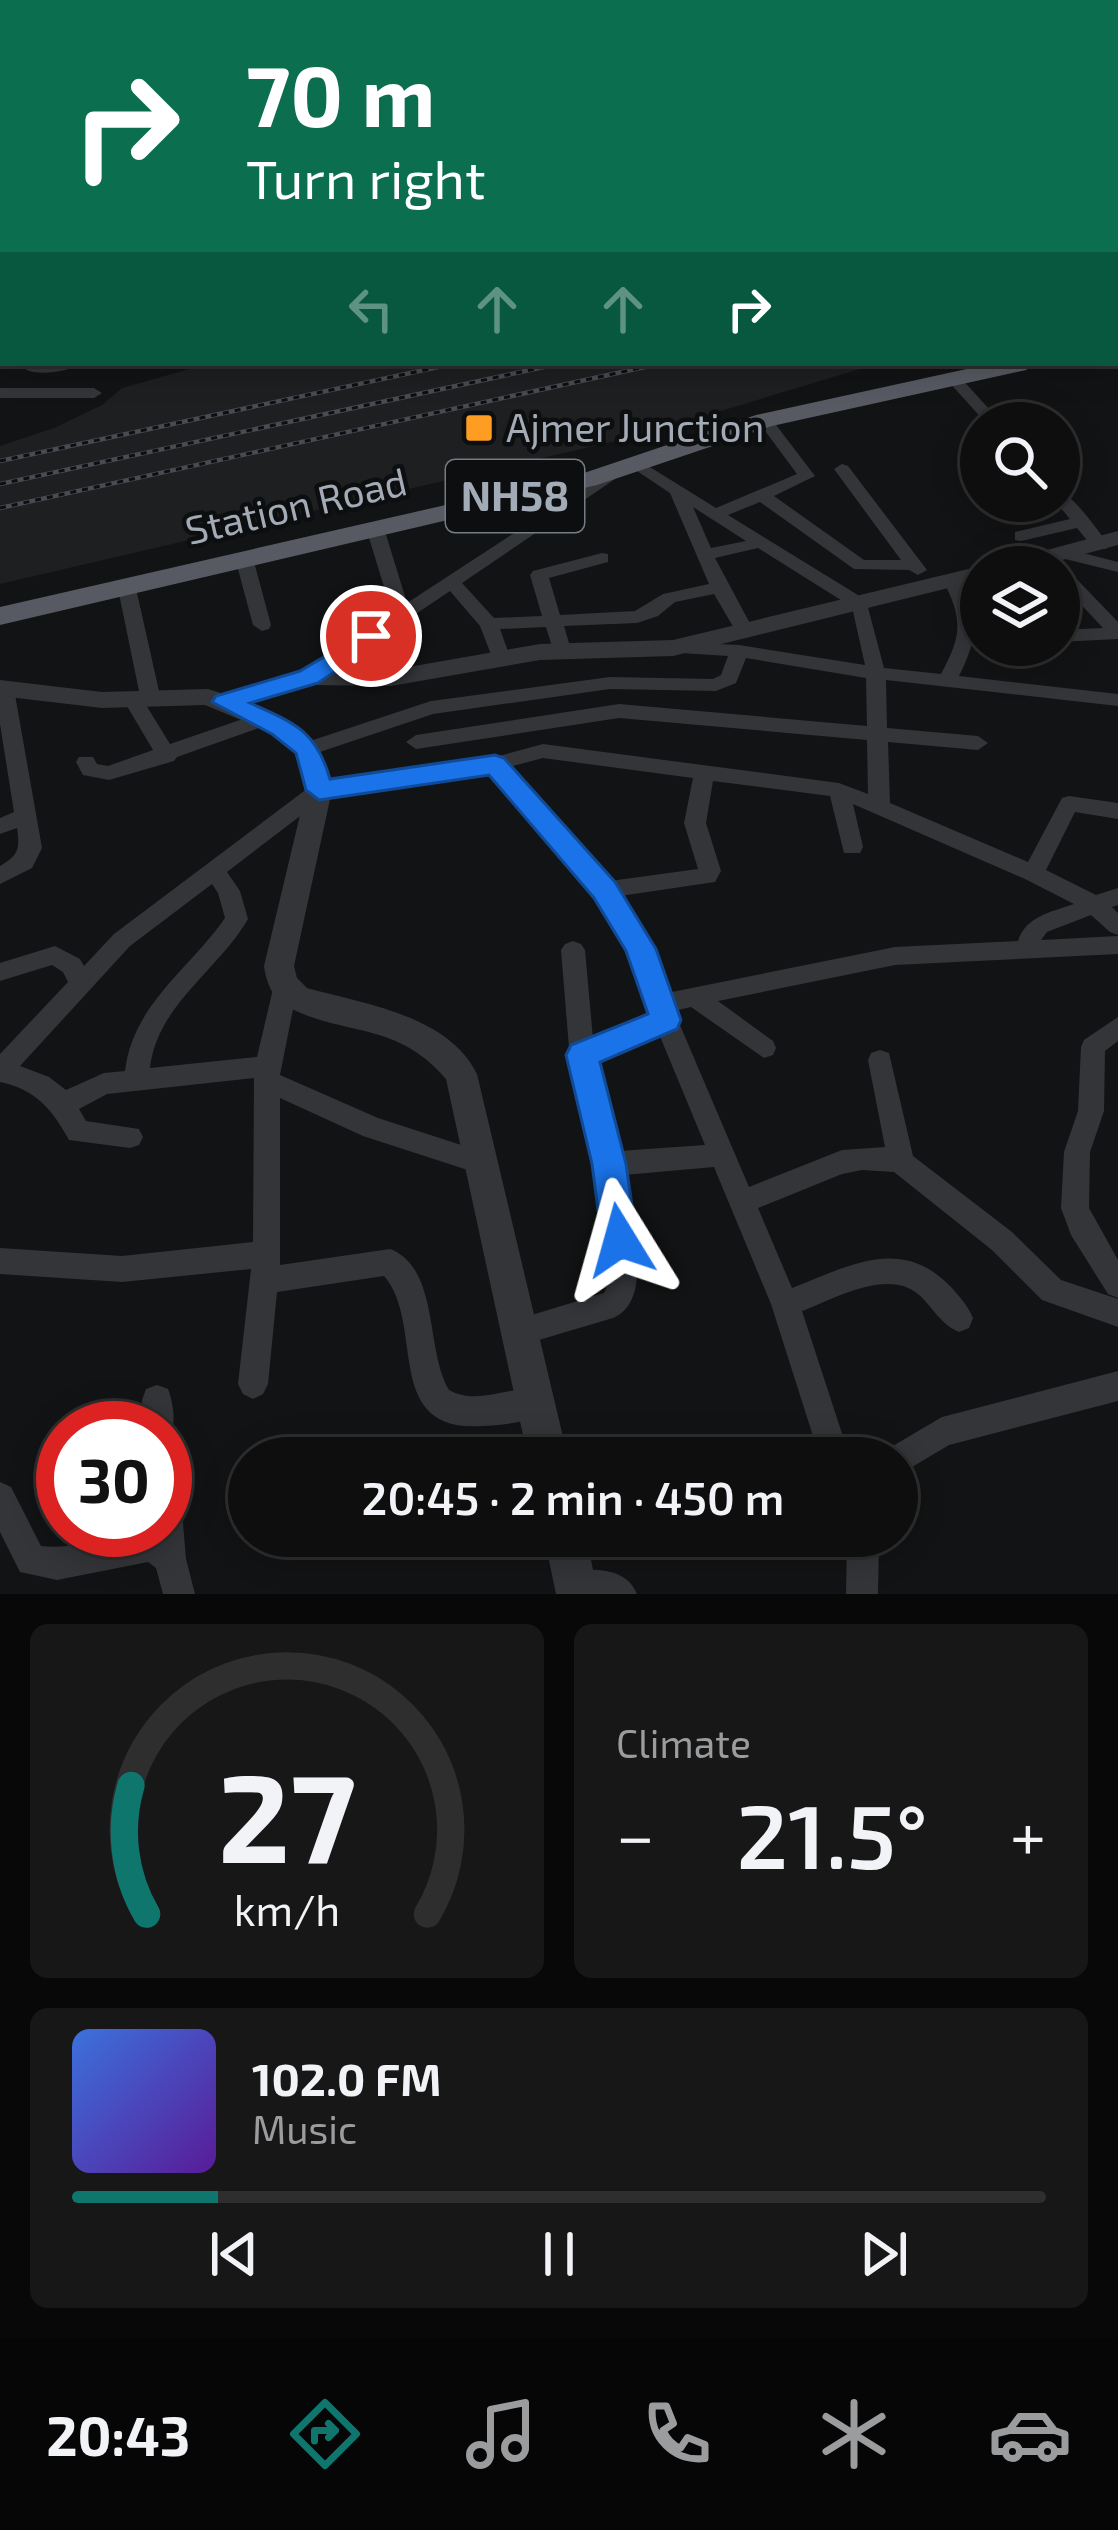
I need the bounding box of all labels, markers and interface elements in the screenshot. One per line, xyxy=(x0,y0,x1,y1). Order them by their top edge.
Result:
text: 70 m xyxy=(246,43,436,144)
icon: right xyxy=(48,48,204,204)
text: Turn right xyxy=(246,145,486,210)
icon: left xyxy=(338,276,404,342)
icon: ahead xyxy=(464,276,530,342)
icon: ahead xyxy=(590,276,656,342)
icon: right xyxy=(716,276,782,342)
map controls xyxy=(960,402,1080,666)
button: search xyxy=(960,402,1080,522)
place label: Ajmer Junction xyxy=(506,403,764,450)
marker: Ajmer Junction xyxy=(463,412,495,444)
street label: Station Road xyxy=(180,456,411,553)
road number: NH58 xyxy=(446,460,584,532)
button: layers xyxy=(960,546,1080,666)
pin xyxy=(320,585,422,687)
icon: arrive xyxy=(338,603,404,669)
position arrow xyxy=(557,1177,683,1303)
speed limit sign: 30 xyxy=(36,1401,192,1557)
text: 20:45 · 2 min · 450 m xyxy=(362,1470,784,1524)
text: Climate xyxy=(616,1719,751,1766)
text: 27 xyxy=(218,1738,356,1888)
text: 21.5° xyxy=(736,1779,928,1887)
text: − xyxy=(616,1794,655,1873)
text: + xyxy=(1010,1794,1046,1873)
text: km/h xyxy=(234,1883,340,1935)
text: 102.0 FM xyxy=(252,2051,441,2105)
text: Music xyxy=(252,2105,357,2152)
icon: previous xyxy=(201,2221,267,2287)
icon: pause xyxy=(526,2221,592,2287)
icon: next xyxy=(851,2221,917,2287)
icon: directions xyxy=(283,2392,367,2476)
icon: music xyxy=(459,2392,543,2476)
icon: phone xyxy=(635,2392,719,2476)
icon: climate xyxy=(812,2392,896,2476)
icon: car xyxy=(988,2392,1072,2476)
text: 20:43 xyxy=(46,2402,190,2467)

